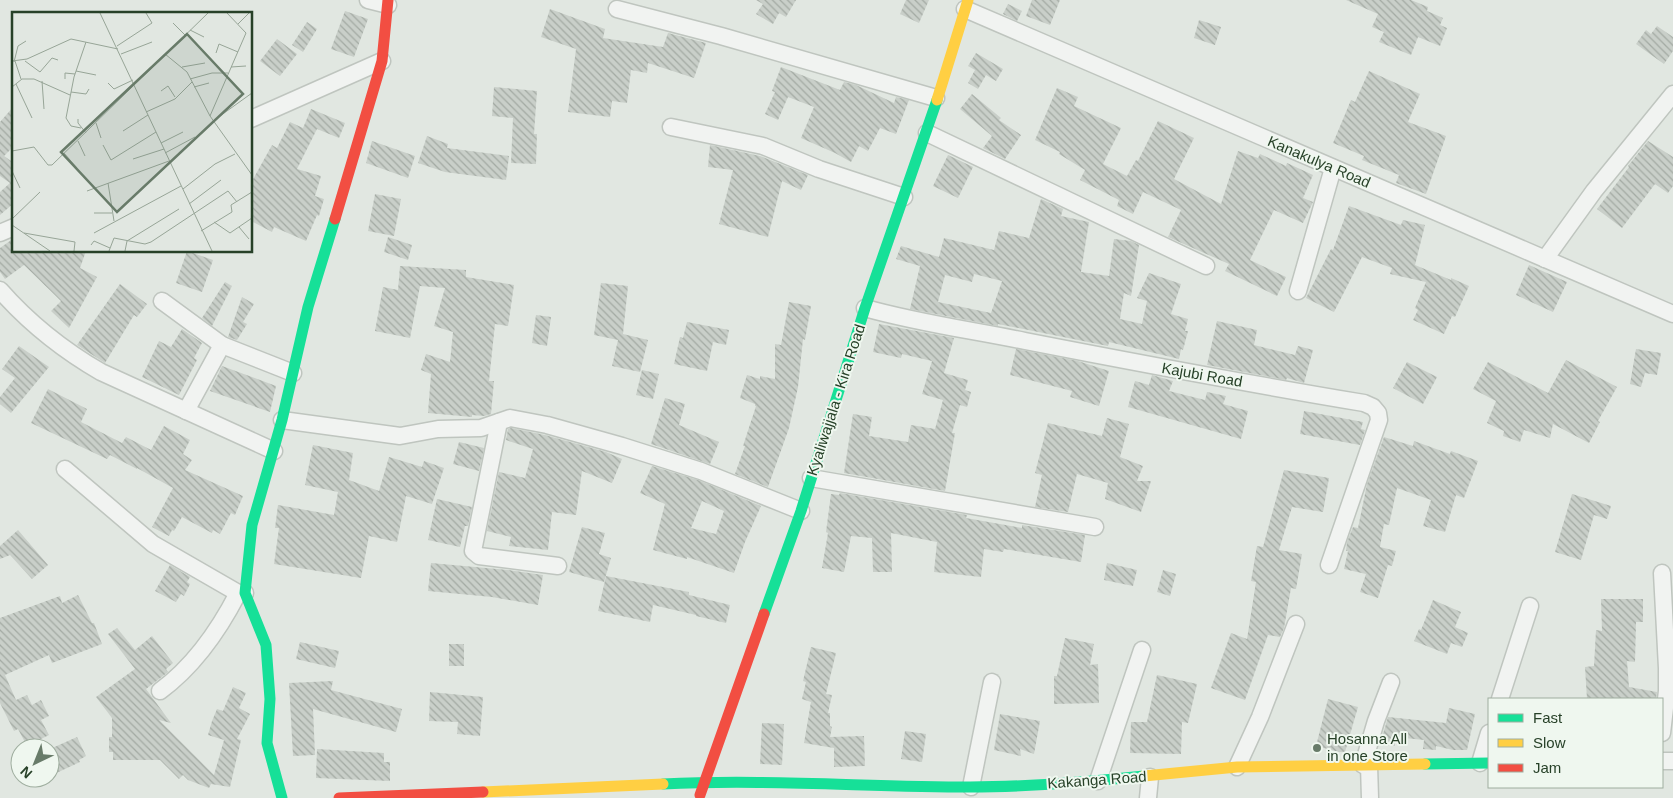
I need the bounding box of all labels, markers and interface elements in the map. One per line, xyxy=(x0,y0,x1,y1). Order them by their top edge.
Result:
inset map xyxy=(12,12,252,252)
street label: Kanakulya Road xyxy=(1265,132,1373,191)
street label: Kyaliwajjala - Kira Road xyxy=(803,322,868,478)
street label: Kajubi Road xyxy=(1160,359,1244,390)
legend xyxy=(1488,698,1663,788)
text: Fast xyxy=(1533,709,1563,726)
place label: Hosanna All in one Store xyxy=(1327,730,1408,764)
text: Slow xyxy=(1533,734,1566,751)
north arrow xyxy=(10,738,60,788)
marker: Hosanna All in one Store xyxy=(1311,742,1323,754)
text: Jam xyxy=(1533,759,1561,776)
text: N xyxy=(17,763,35,782)
street label: Kakanga Road xyxy=(1047,768,1147,791)

